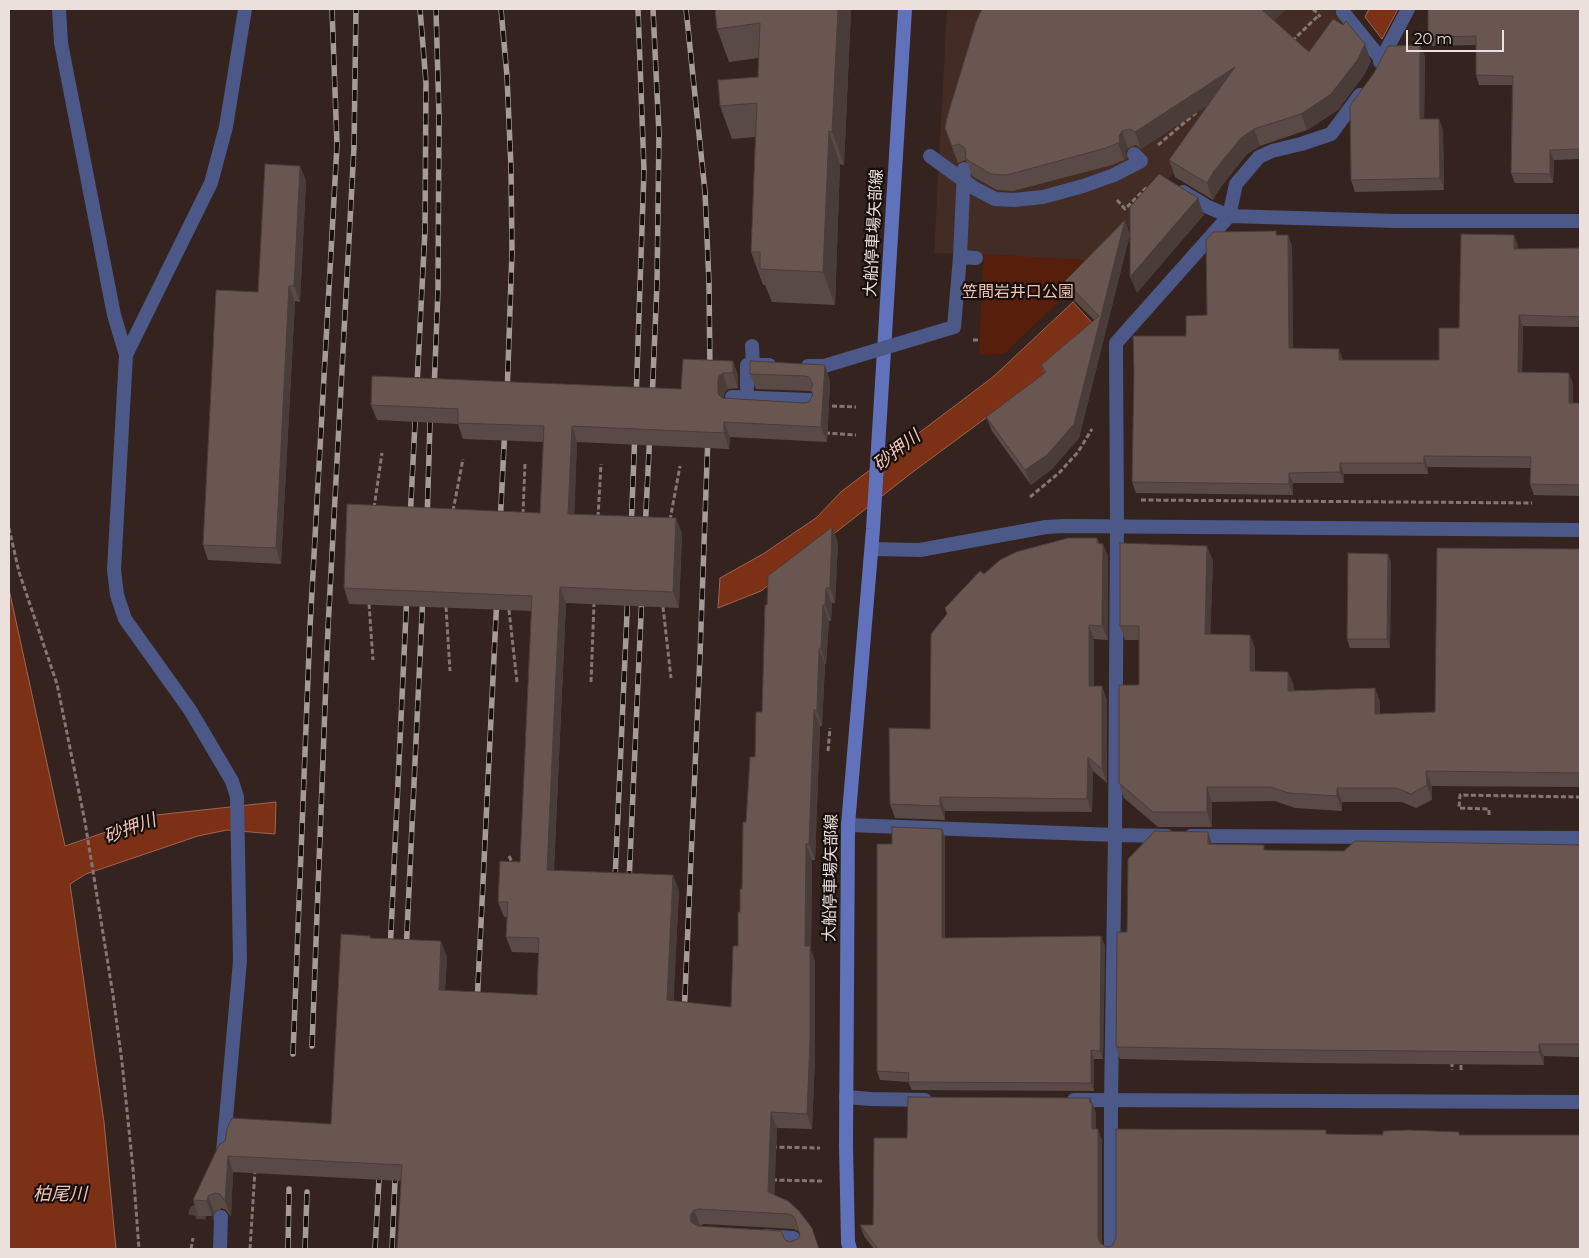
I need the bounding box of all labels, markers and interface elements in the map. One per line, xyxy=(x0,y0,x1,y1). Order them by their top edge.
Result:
scale bar xyxy=(1409,20,1506,52)
text: 20 m xyxy=(1414,29,1452,48)
street label: 大船停車場矢部線 xyxy=(861,169,887,297)
park label: 笠間岩井口公園 xyxy=(962,282,1074,302)
water label: 砂押川 xyxy=(869,426,925,476)
water label: 砂押川 xyxy=(101,810,159,848)
street label: 大船停車場矢部線 xyxy=(820,814,842,942)
water label: 柏尾川 xyxy=(33,1184,87,1206)

